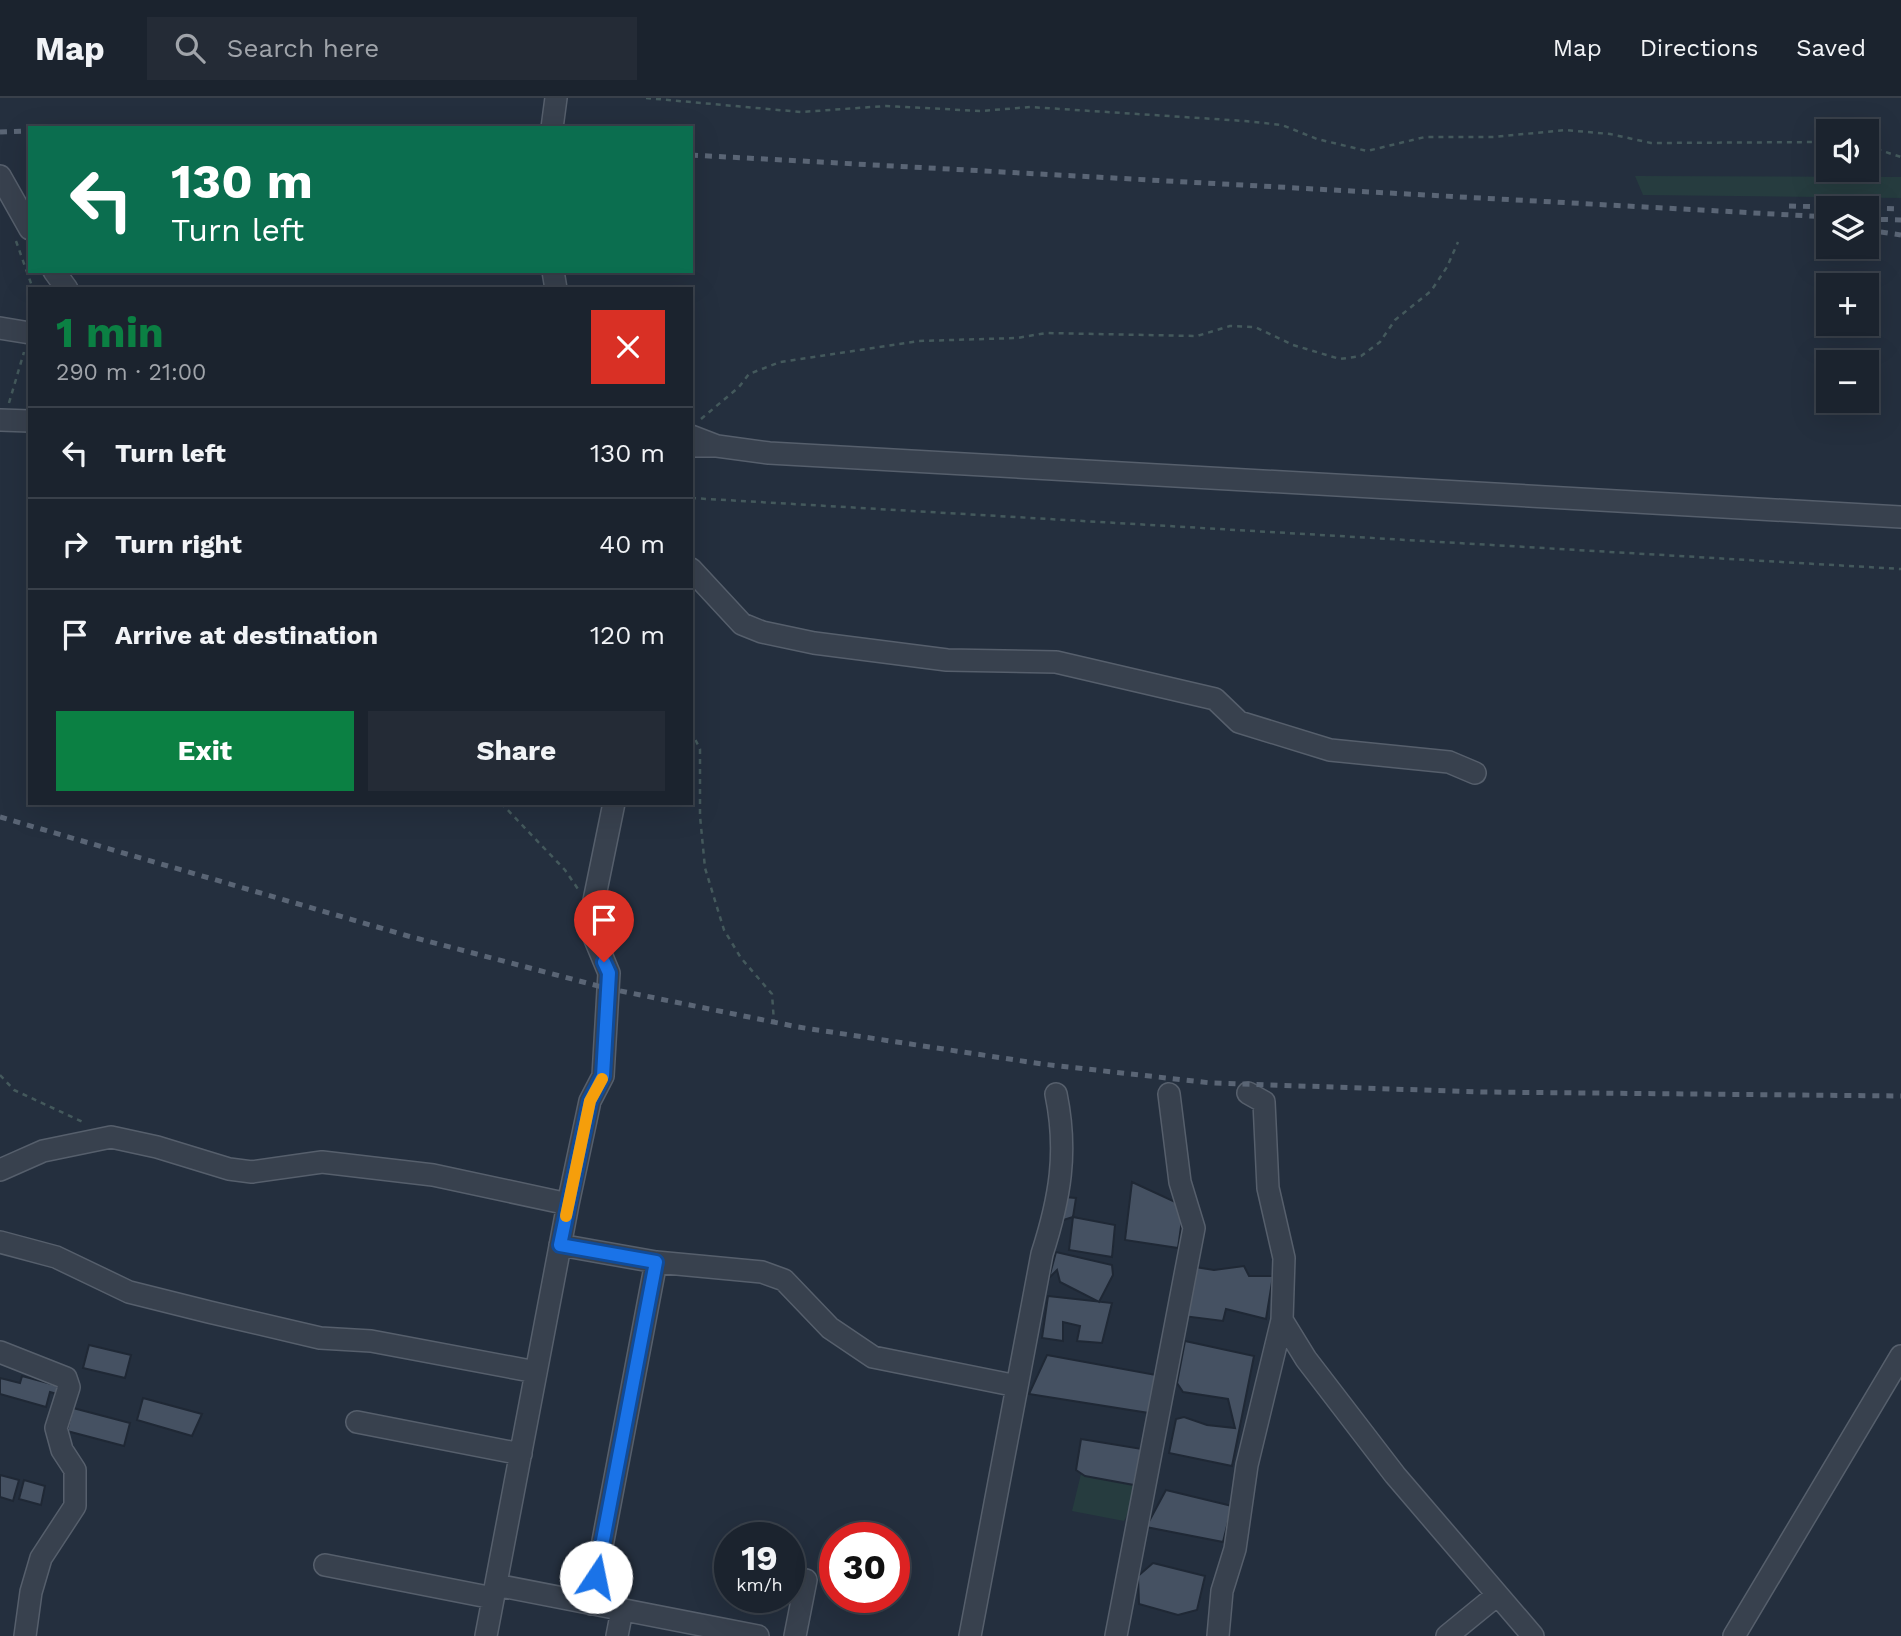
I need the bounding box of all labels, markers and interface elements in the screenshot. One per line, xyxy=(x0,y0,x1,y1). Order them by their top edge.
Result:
search box xyxy=(147,17,637,80)
text: Map xyxy=(35,29,105,68)
icon: search xyxy=(171,29,209,67)
text: Search here xyxy=(227,33,379,63)
text: Map xyxy=(1553,34,1602,62)
text: Directions xyxy=(1640,34,1758,62)
text: Saved xyxy=(1796,34,1866,62)
map controls xyxy=(1816,119,1879,413)
button: sound xyxy=(1816,119,1879,182)
text: 130 m xyxy=(171,152,313,210)
icon: left xyxy=(56,154,147,245)
button: layers xyxy=(1816,196,1879,259)
text: Turn left xyxy=(171,211,304,249)
button: + xyxy=(1816,273,1879,336)
text: 1 min xyxy=(56,308,164,357)
button: close xyxy=(591,310,665,384)
button: − xyxy=(1816,350,1879,413)
text: 290 m · 21:00 xyxy=(56,359,206,386)
icon: left xyxy=(56,434,94,472)
text: Turn left xyxy=(115,438,226,468)
text: 130 m xyxy=(590,438,665,468)
icon: right xyxy=(56,525,94,563)
text: Turn right xyxy=(115,529,242,559)
text: 40 m xyxy=(599,529,665,559)
icon: arrive xyxy=(56,616,94,654)
text: Arrive at destination xyxy=(115,620,378,650)
text: 120 m xyxy=(590,620,665,650)
button: Exit xyxy=(56,711,354,791)
button: Share xyxy=(368,711,665,791)
pin xyxy=(574,890,634,962)
icon: arrive xyxy=(585,901,623,939)
speed limit sign: 30 xyxy=(819,1522,910,1613)
text: 19 xyxy=(741,1537,778,1579)
position arrow xyxy=(559,1540,633,1614)
text: km/h xyxy=(736,1574,783,1595)

